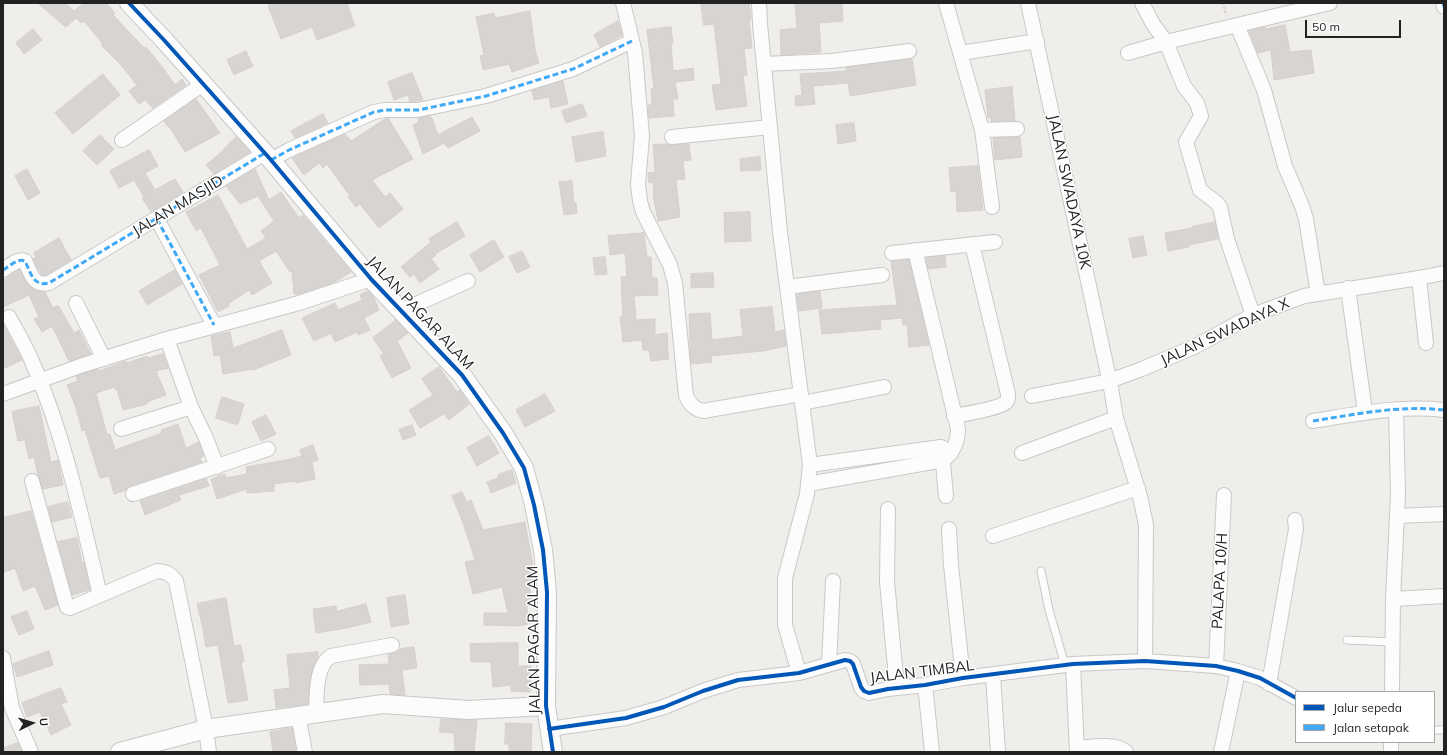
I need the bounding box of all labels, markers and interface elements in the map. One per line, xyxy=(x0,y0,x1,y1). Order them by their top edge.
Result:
scale bar xyxy=(1307,12,1403,38)
text: 50 m xyxy=(1312,19,1340,34)
street label: JALAN SWADAYA 10K xyxy=(1044,113,1094,271)
street label: JALAN MASJID xyxy=(129,172,227,240)
street label: JALAN PAGAR ALAM xyxy=(363,253,477,373)
street label: JALAN SWADAYA X xyxy=(1158,294,1292,370)
street label: PALAPA 10/H xyxy=(1208,533,1232,629)
street label: JALAN PAGAR ALAM xyxy=(524,566,544,714)
street label: JALAN TIMBAL xyxy=(869,657,975,687)
legend xyxy=(1295,691,1435,743)
text: Jalur sepeda xyxy=(1333,700,1402,715)
north arrow xyxy=(12,703,52,743)
text: U xyxy=(37,717,51,727)
text: Jalan setapak xyxy=(1333,720,1409,735)

